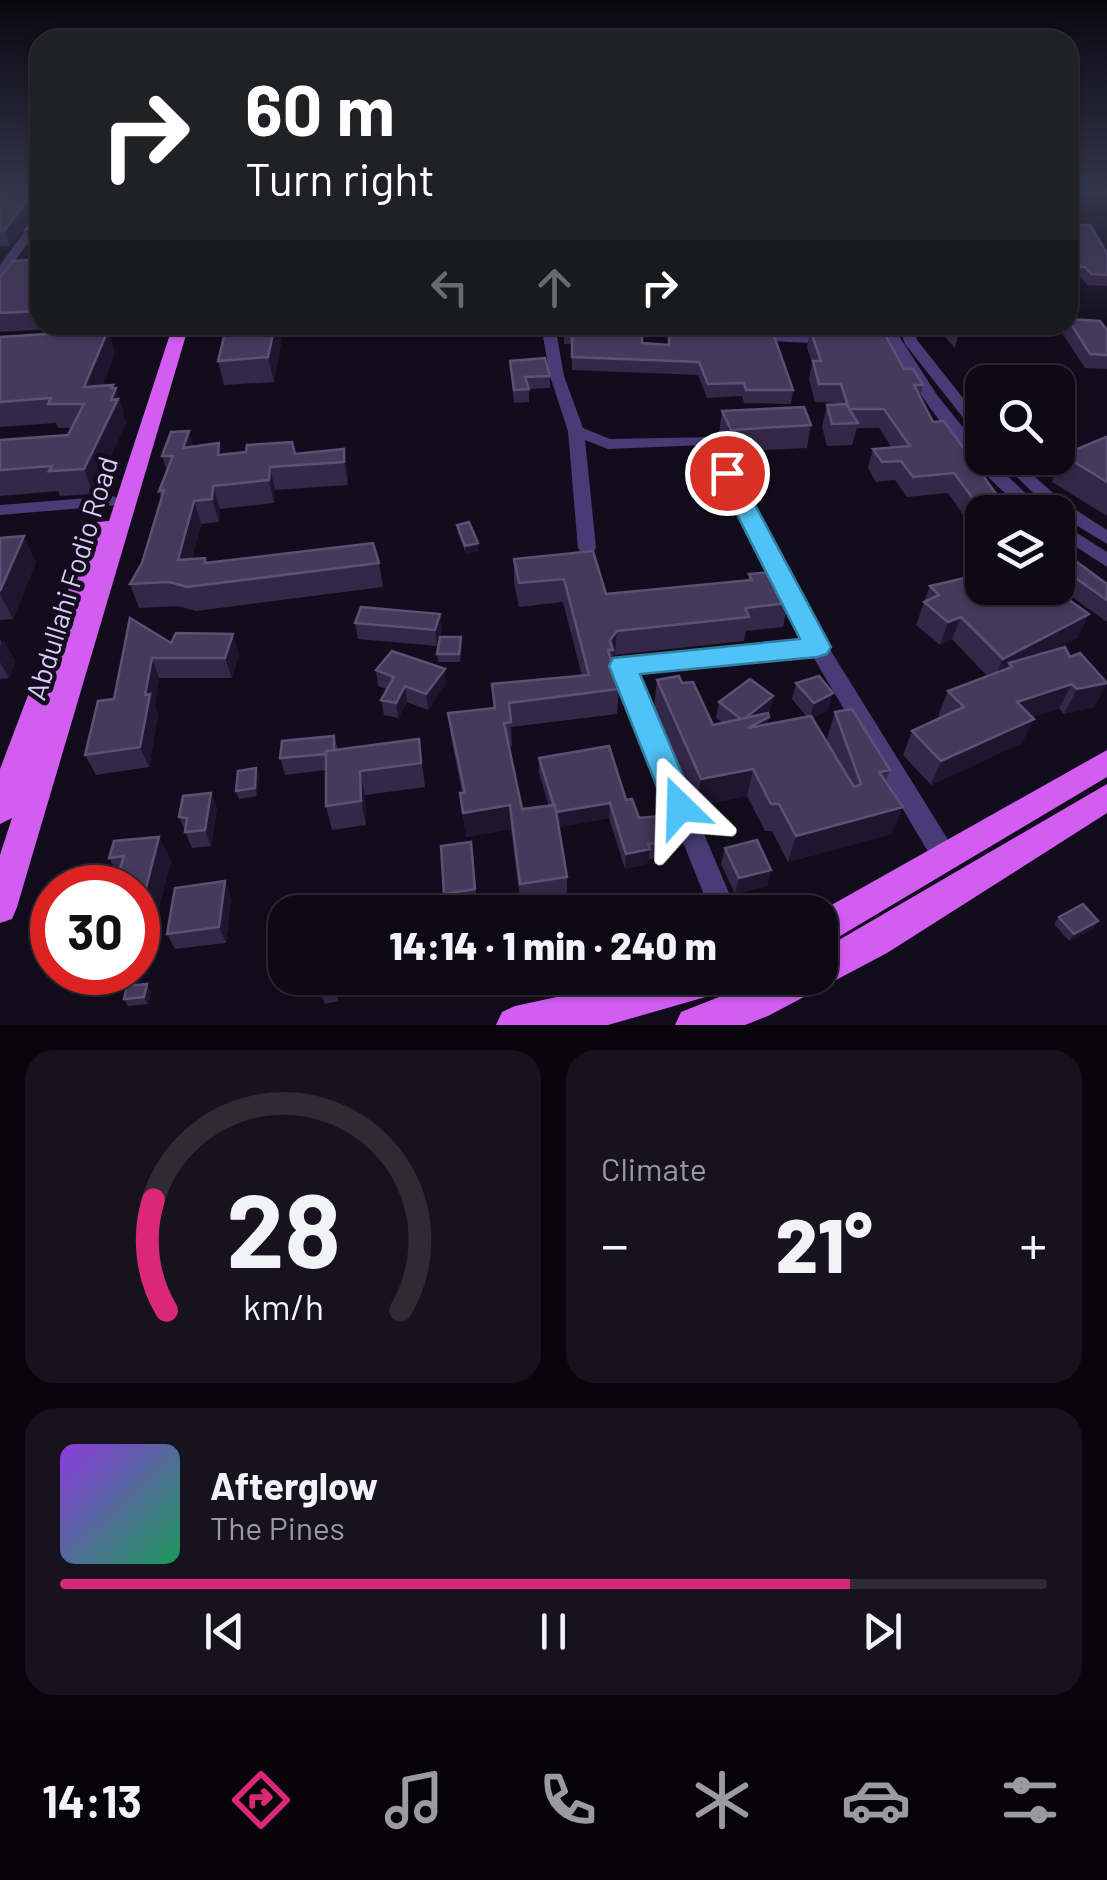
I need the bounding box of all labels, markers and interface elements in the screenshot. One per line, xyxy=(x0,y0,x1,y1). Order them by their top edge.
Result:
text: 60 m xyxy=(245,66,395,150)
icon: right xyxy=(80,70,210,200)
text: Turn right xyxy=(245,151,435,205)
icon: left xyxy=(422,260,477,315)
icon: ahead xyxy=(527,260,582,315)
icon: right xyxy=(632,260,687,315)
map controls xyxy=(965,365,1075,605)
button: search xyxy=(965,365,1075,475)
pin xyxy=(685,431,770,516)
icon: arrive xyxy=(700,446,755,501)
street label: Abdullahi Fodio Road xyxy=(18,452,124,704)
button: layers xyxy=(965,495,1075,605)
position arrow xyxy=(628,755,732,859)
speed limit sign: 30 xyxy=(30,865,160,995)
text: 14:14 · 1 min · 240 m xyxy=(389,922,717,968)
text: Climate xyxy=(601,1149,707,1187)
text: 28 xyxy=(226,1164,340,1289)
text: 21° xyxy=(775,1198,873,1288)
text: − xyxy=(601,1210,629,1276)
text: + xyxy=(1019,1210,1047,1276)
text: km/h xyxy=(243,1284,323,1327)
text: Afterglow xyxy=(210,1462,378,1508)
text: The Pines xyxy=(210,1508,345,1546)
icon: previous xyxy=(197,1604,252,1659)
icon: pause xyxy=(526,1604,581,1659)
icon: next xyxy=(855,1604,910,1659)
icon: directions xyxy=(226,1765,296,1835)
icon: music xyxy=(379,1765,449,1835)
icon: phone xyxy=(533,1765,603,1835)
icon: climate xyxy=(687,1765,757,1835)
icon: car xyxy=(841,1765,911,1835)
icon: filters xyxy=(995,1765,1065,1835)
text: 14:13 xyxy=(42,1773,142,1827)

